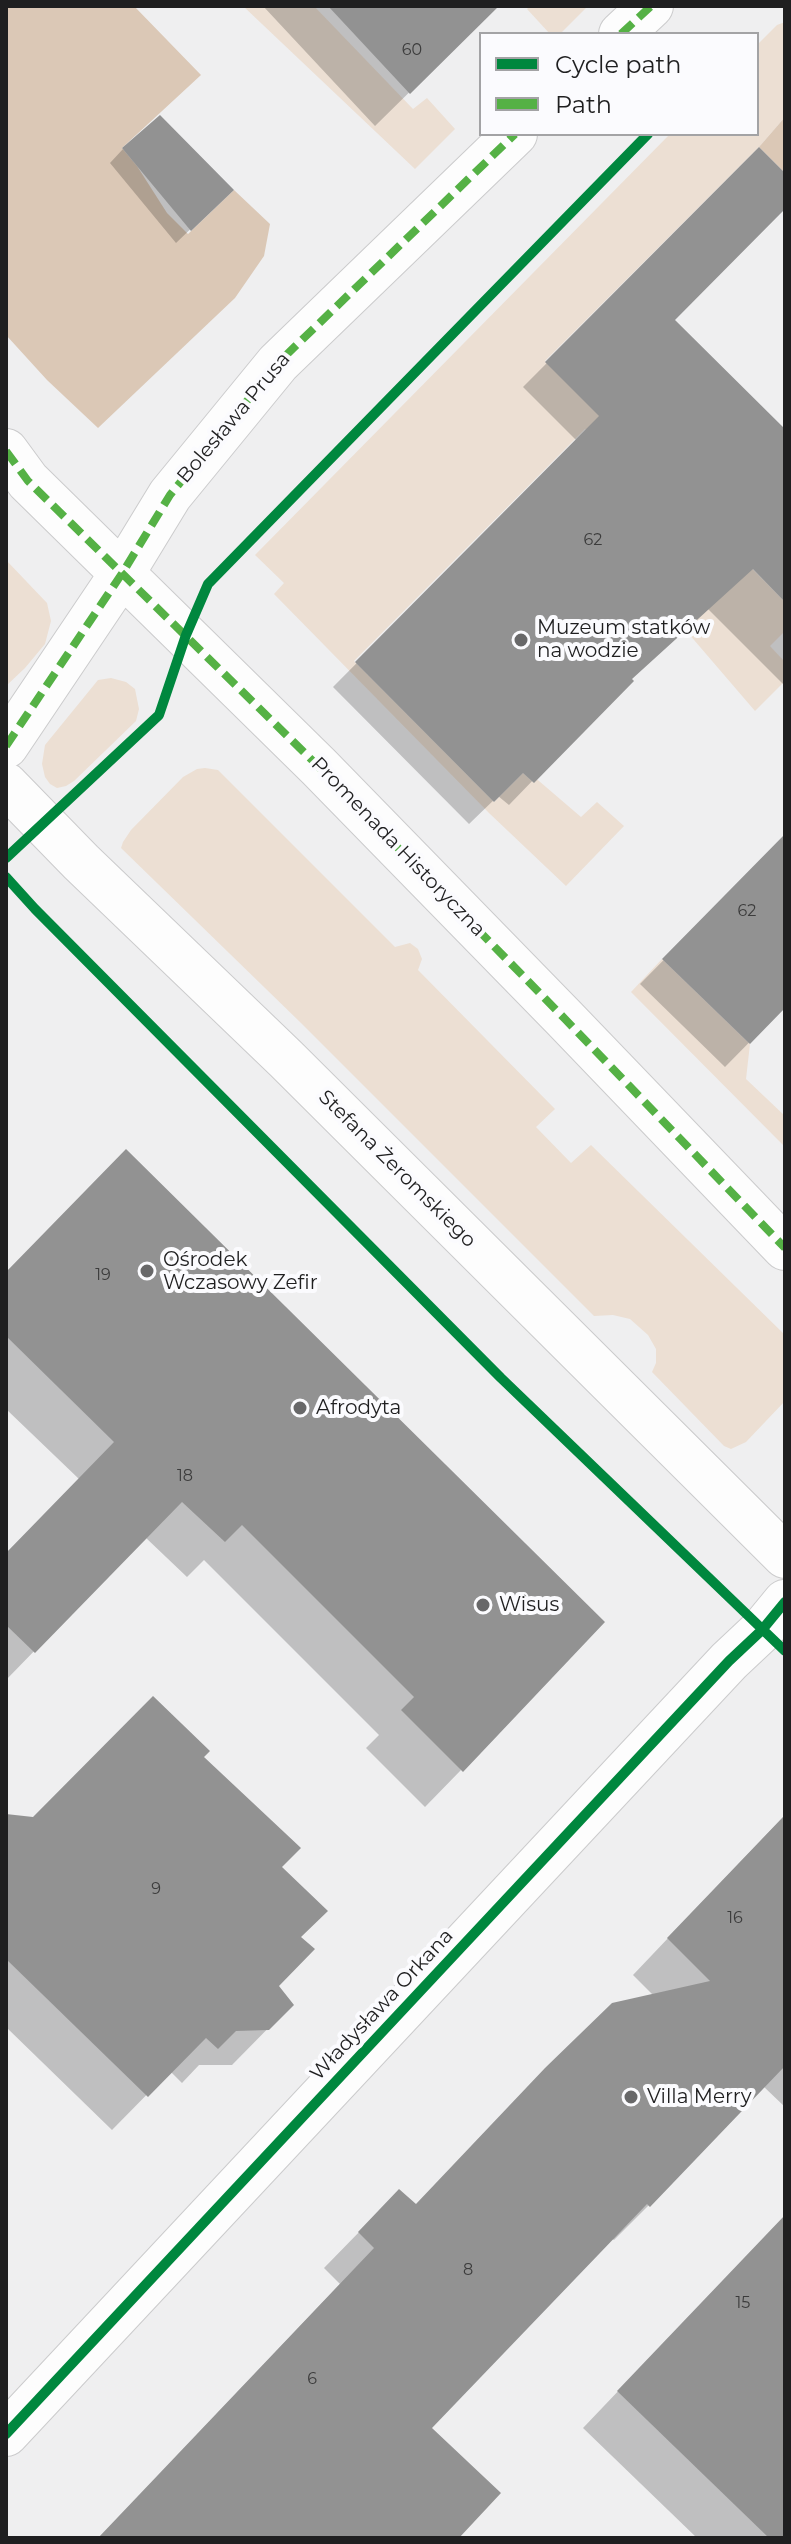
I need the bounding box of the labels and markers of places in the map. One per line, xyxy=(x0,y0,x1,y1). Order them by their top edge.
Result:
place label: Muzeum statków na wodzie xyxy=(537,616,710,663)
marker: Muzeum statków na wodzie xyxy=(512,631,530,649)
place label: Ośrodek Wczasowy Zefir xyxy=(163,1248,318,1295)
marker: Ośrodek Wczasowy Zefir xyxy=(138,1262,156,1280)
place label: Afrodyta xyxy=(316,1396,401,1420)
marker: Afrodyta xyxy=(291,1399,309,1417)
place label: Wisus xyxy=(499,1593,559,1617)
marker: Wisus xyxy=(474,1596,492,1614)
place label: Villa Merry xyxy=(647,2085,752,2109)
marker: Villa Merry xyxy=(622,2088,640,2106)

